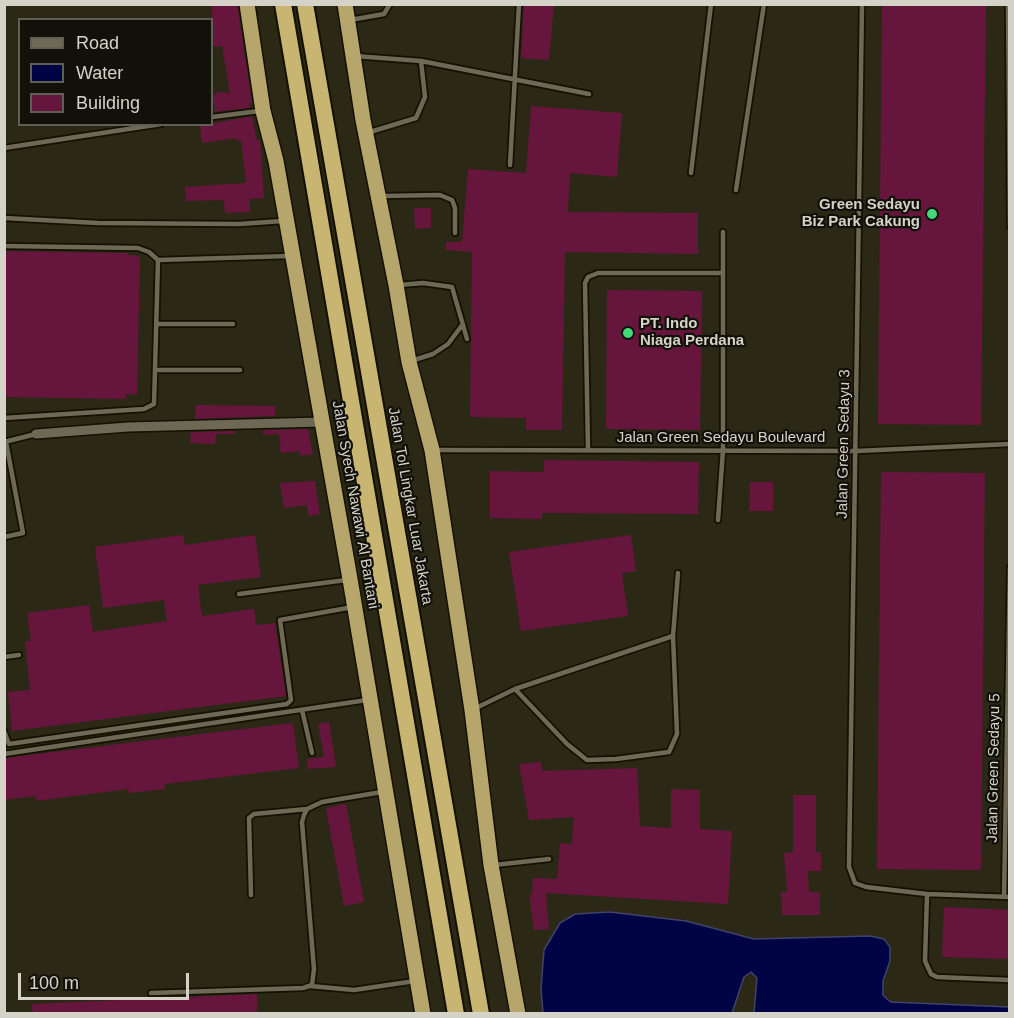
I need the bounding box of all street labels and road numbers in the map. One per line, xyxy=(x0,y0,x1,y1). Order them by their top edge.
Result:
street label: Jalan Green Sedayu 3 xyxy=(834,369,854,519)
street label: Jalan Syech Nawawi Al Bantani xyxy=(328,400,382,610)
street label: Jalan Tol Lingkar Luar Jakarta xyxy=(384,406,436,606)
street label: Jalan Green Sedayu Boulevard xyxy=(617,429,825,447)
street label: Jalan Green Sedayu 5 xyxy=(984,693,1004,843)

